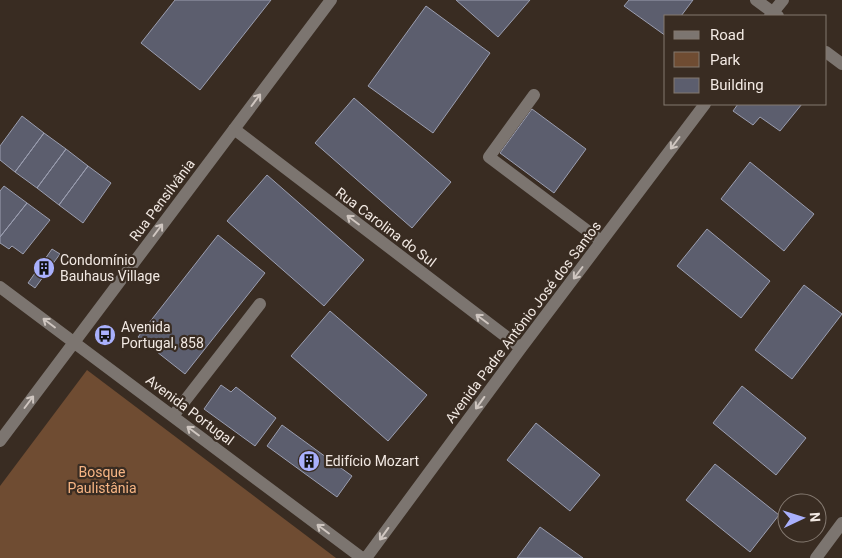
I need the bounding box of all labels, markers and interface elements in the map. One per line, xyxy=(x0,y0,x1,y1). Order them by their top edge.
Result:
legend xyxy=(664,15,827,105)
text: Road xyxy=(710,26,744,44)
text: Park xyxy=(710,51,741,69)
text: Building xyxy=(710,76,764,94)
one-way arrow xyxy=(250,94,261,107)
one-way arrow xyxy=(670,136,681,149)
street label: Rua Pensilvânia xyxy=(126,156,198,244)
street label: Rua Carolina do Sul xyxy=(333,184,439,270)
one-way arrow xyxy=(346,215,360,225)
street label: Avenida Padre Antônio José dos Santos xyxy=(442,218,604,426)
one-way arrow xyxy=(153,223,163,237)
place label: Condomínio Bauhaus Village xyxy=(60,252,160,284)
building icon: Condomínio Bauhaus Village xyxy=(32,256,56,280)
one-way arrow xyxy=(572,266,583,279)
one-way arrow xyxy=(476,313,489,324)
one-way arrow xyxy=(42,318,56,328)
place label: Avenida Portugal, 858 xyxy=(121,319,204,351)
bus stop icon: Avenida Portugal, 858 xyxy=(93,323,117,347)
street label: Avenida Portugal xyxy=(143,372,237,448)
one-way arrow xyxy=(24,395,34,409)
one-way arrow xyxy=(475,396,486,409)
one-way arrow xyxy=(186,426,200,436)
building icon: Edifício Mozart xyxy=(297,449,321,473)
place label: Edifício Mozart xyxy=(325,453,419,469)
park label: Bosque Paulistânia xyxy=(67,464,137,496)
north arrow xyxy=(777,493,827,543)
text: N xyxy=(807,512,823,523)
one-way arrow xyxy=(317,523,330,534)
one-way arrow xyxy=(379,527,389,541)

